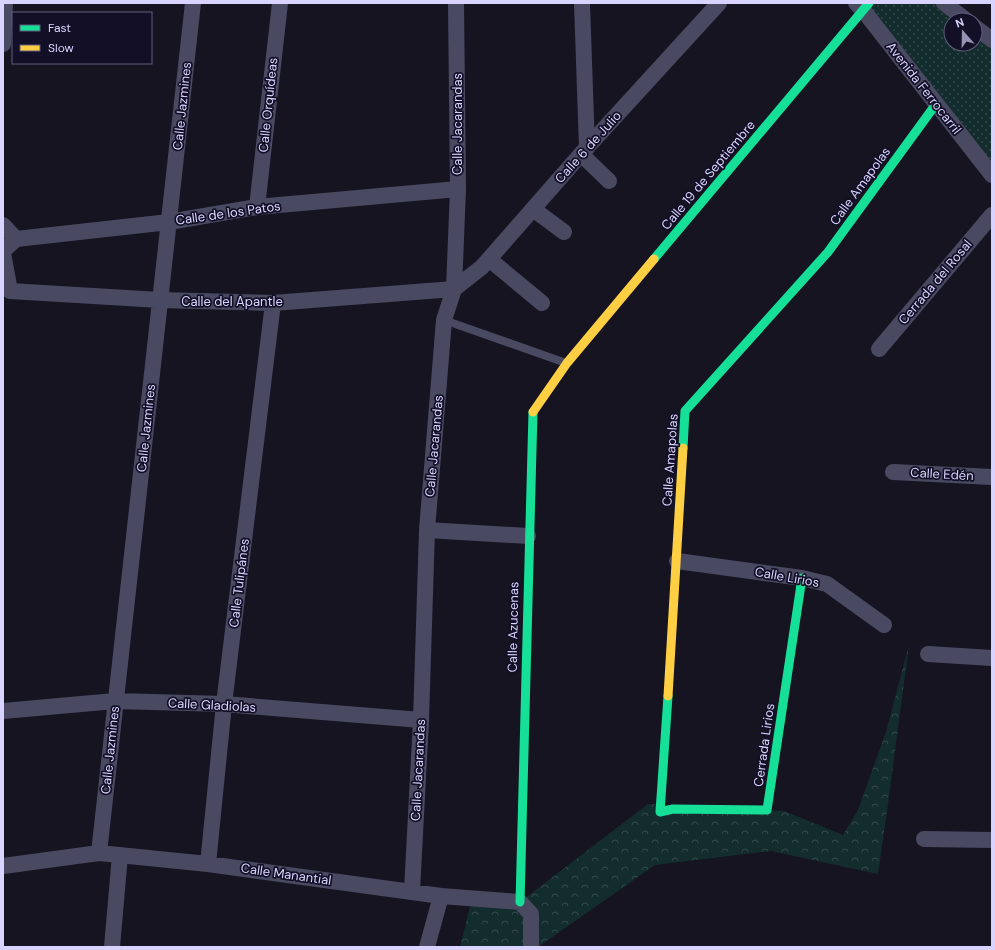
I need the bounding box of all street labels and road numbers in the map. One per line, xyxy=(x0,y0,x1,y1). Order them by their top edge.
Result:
street label: Avenida Ferrocarril xyxy=(883,38,965,138)
street label: Calle Orquídeas xyxy=(255,57,281,153)
street label: Calle Jazmines xyxy=(169,61,195,151)
street label: Calle Jacarandas xyxy=(449,73,466,175)
street label: Calle 6 de Julio xyxy=(551,107,625,187)
street label: Calle 19 de Septiembre xyxy=(657,117,759,233)
street label: Calle Amapolas xyxy=(826,144,894,228)
street label: Calle de los Patos xyxy=(174,197,282,229)
street label: Cerrada del Rosal xyxy=(895,236,975,328)
street label: Calle del Apantle xyxy=(181,293,283,310)
street label: Calle Jazmines xyxy=(133,383,159,473)
street label: Calle Jacarandas xyxy=(421,394,447,498)
street label: Calle Amapolas xyxy=(658,413,682,507)
street label: Calle Edén xyxy=(910,464,974,484)
street label: Calle Tulipánes xyxy=(225,537,253,629)
street label: Calle Lirios xyxy=(753,563,821,591)
street label: Calle Azucenas xyxy=(504,581,522,673)
street label: Calle Gladiolas xyxy=(167,694,257,716)
street label: Cerrada Lirios xyxy=(750,702,778,788)
street label: Calle Jazmines xyxy=(97,705,123,795)
street label: Calle Jacarandas xyxy=(407,719,429,821)
street label: Calle Manantial xyxy=(240,859,332,889)

